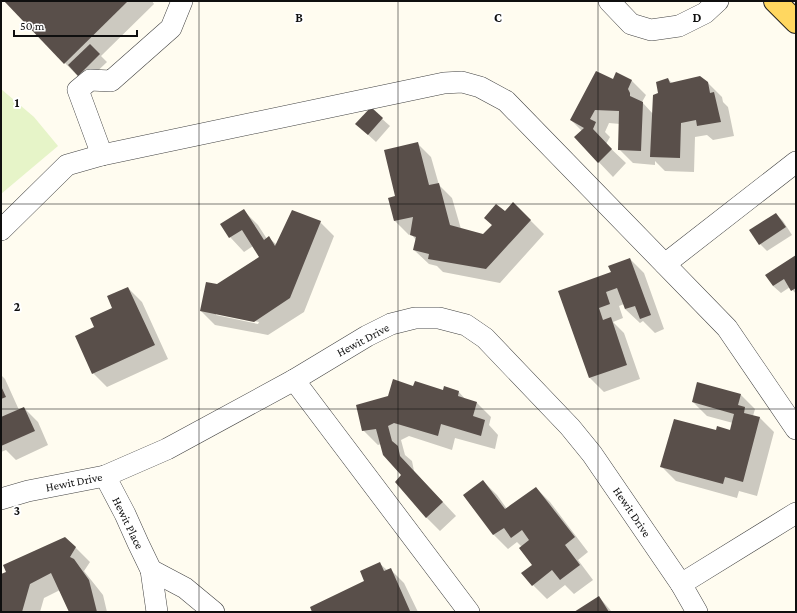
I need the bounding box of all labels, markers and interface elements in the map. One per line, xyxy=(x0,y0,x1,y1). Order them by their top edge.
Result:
text: B xyxy=(295,10,303,25)
text: C xyxy=(494,10,502,25)
text: D xyxy=(693,10,702,25)
scale bar xyxy=(14,12,137,38)
text: 50 m xyxy=(20,19,45,33)
text: 1 xyxy=(15,95,20,110)
text: 2 xyxy=(14,299,21,314)
street label: Hewit Drive xyxy=(334,320,392,360)
street label: Hewit Drive xyxy=(44,470,104,494)
street label: Hewit Drive xyxy=(610,484,654,540)
street label: Hewit Place xyxy=(109,495,147,551)
text: 3 xyxy=(14,503,20,518)

